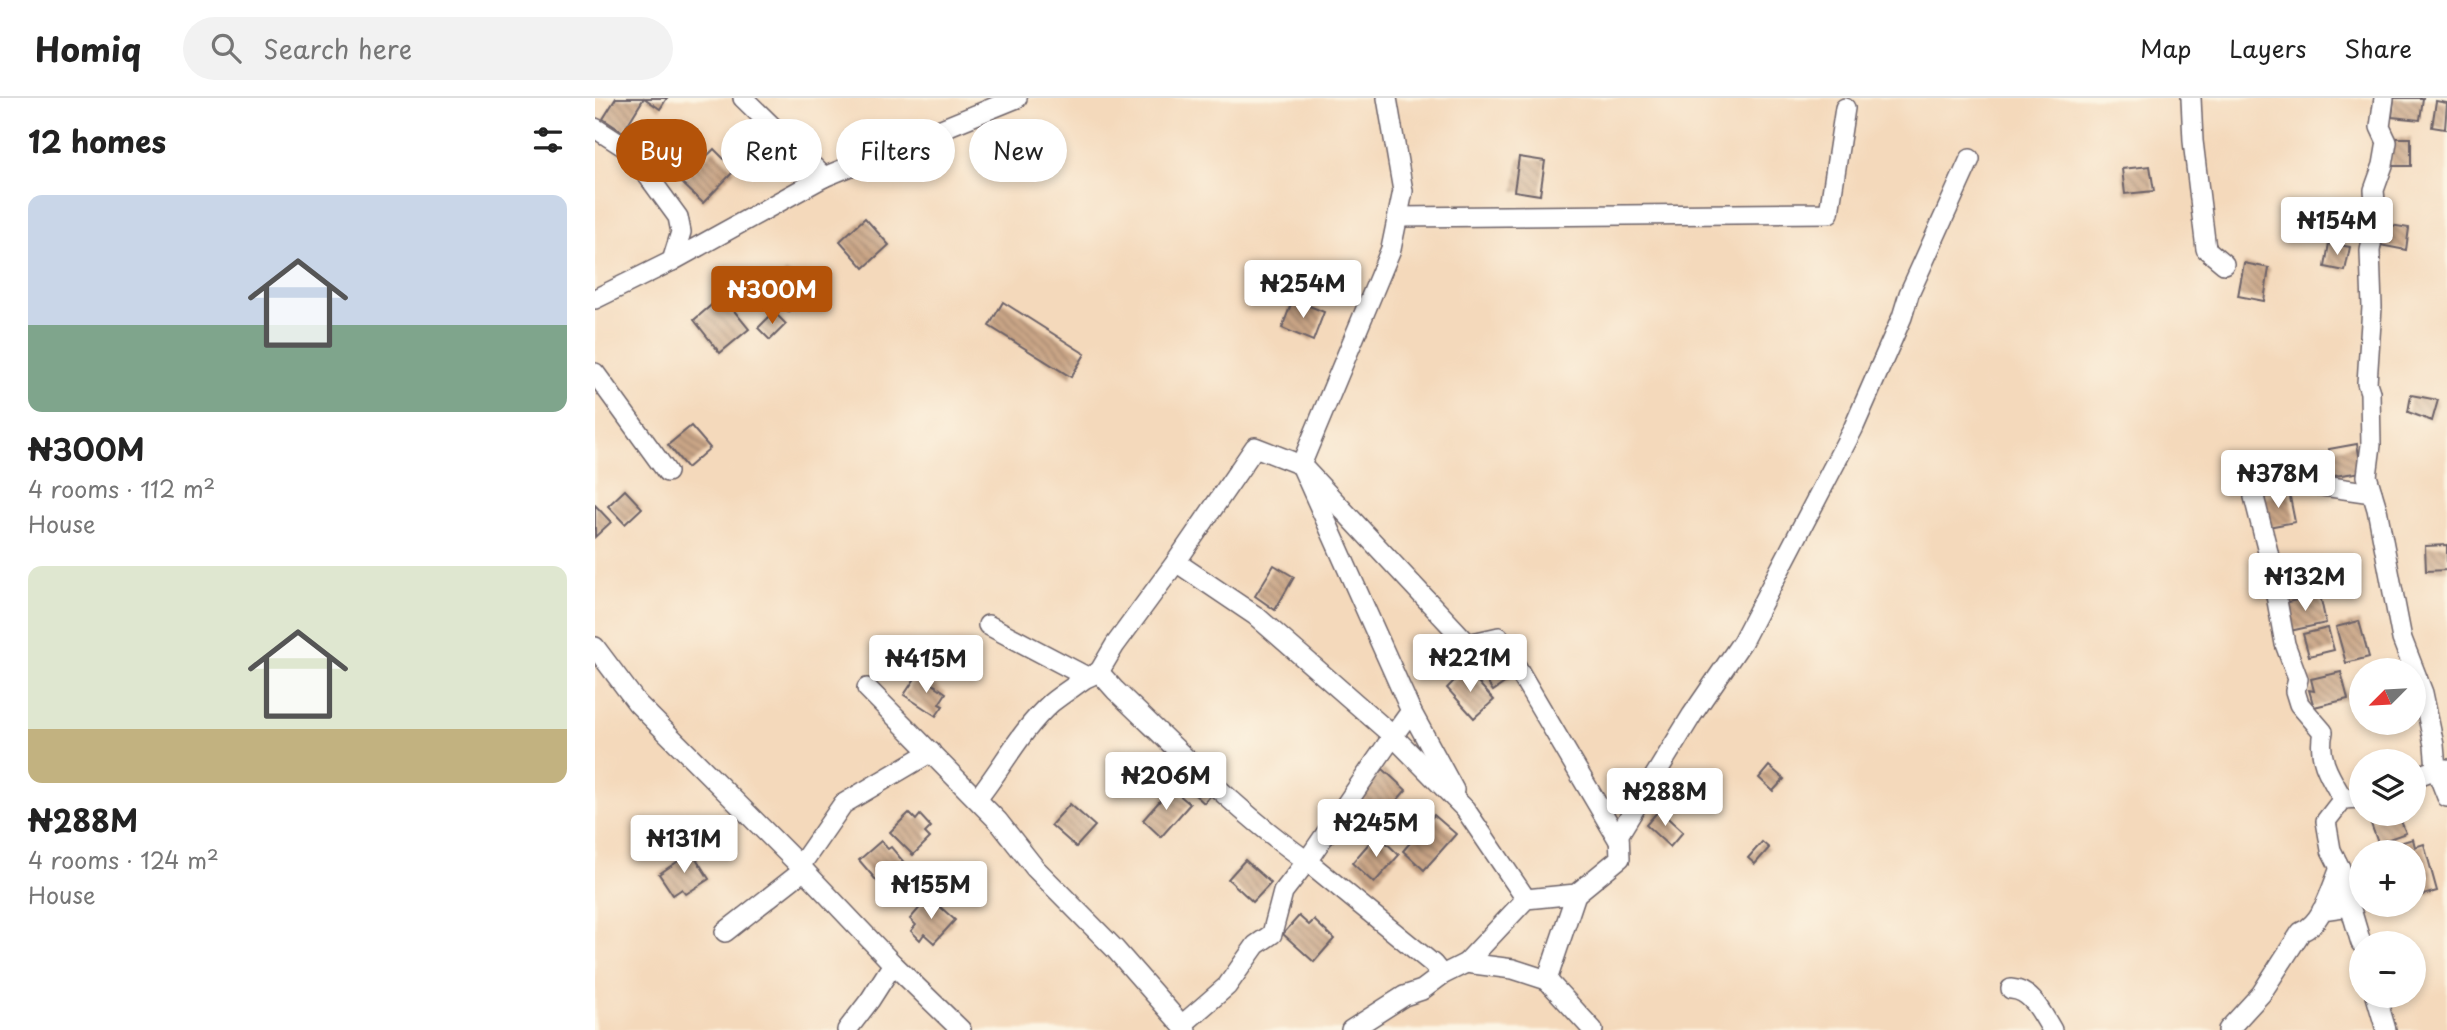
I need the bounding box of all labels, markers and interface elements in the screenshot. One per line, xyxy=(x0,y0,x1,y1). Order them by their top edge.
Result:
search box xyxy=(183,17,673,80)
text: Homiq xyxy=(35,23,141,73)
icon: search xyxy=(207,29,245,67)
text: Search here xyxy=(263,29,412,68)
text: Map xyxy=(2140,30,2191,66)
text: Layers xyxy=(2229,30,2306,66)
text: Share xyxy=(2344,30,2412,66)
text: 12 homes xyxy=(28,118,166,163)
chip: Buy xyxy=(616,119,707,182)
chip: Rent xyxy=(721,119,822,182)
chip: Filters xyxy=(836,119,955,182)
chip: New xyxy=(969,119,1067,182)
icon: filters xyxy=(529,121,567,159)
pin: ₦154M xyxy=(2288,198,2386,257)
text: ₦154M xyxy=(2297,202,2377,237)
icon: home xyxy=(235,240,361,366)
pin: ₦254M xyxy=(1254,260,1352,320)
text: ₦254M xyxy=(1260,265,1346,300)
pin: ₦300M xyxy=(723,266,821,326)
text: ₦300M xyxy=(727,271,817,306)
text: ₦300M xyxy=(28,426,145,471)
pin: ₦378M xyxy=(2229,450,2327,510)
text: ₦378M xyxy=(2237,455,2319,490)
text: 4 rooms · 112 m² xyxy=(28,471,215,506)
text: House xyxy=(28,506,95,541)
pin: ₦132M xyxy=(2256,554,2354,613)
text: ₦132M xyxy=(2265,558,2345,593)
icon: home xyxy=(235,611,361,737)
pin: ₦221M xyxy=(1421,634,1519,694)
pin: ₦415M xyxy=(877,636,975,695)
text: ₦221M xyxy=(1429,639,1511,674)
text: ₦415M xyxy=(885,640,967,675)
north arrow xyxy=(2349,658,2425,735)
map controls xyxy=(2349,658,2426,1008)
button: layers xyxy=(2349,749,2426,826)
pin: ₦206M xyxy=(1117,752,1215,812)
text: ₦206M xyxy=(1121,757,1211,792)
pin: ₦288M xyxy=(1616,768,1714,828)
text: ₦288M xyxy=(1623,773,1707,808)
text: ₦288M xyxy=(28,797,138,842)
pin: ₦245M xyxy=(1327,800,1425,859)
text: ₦245M xyxy=(1334,804,1418,839)
pin: ₦131M xyxy=(635,816,733,875)
text: ₦131M xyxy=(647,820,721,855)
button: + xyxy=(2349,840,2426,917)
text: 4 rooms · 124 m² xyxy=(28,842,219,877)
pin: ₦155M xyxy=(882,862,980,921)
text: ₦155M xyxy=(891,866,971,901)
text: House xyxy=(28,877,95,912)
button: − xyxy=(2349,931,2426,1008)

